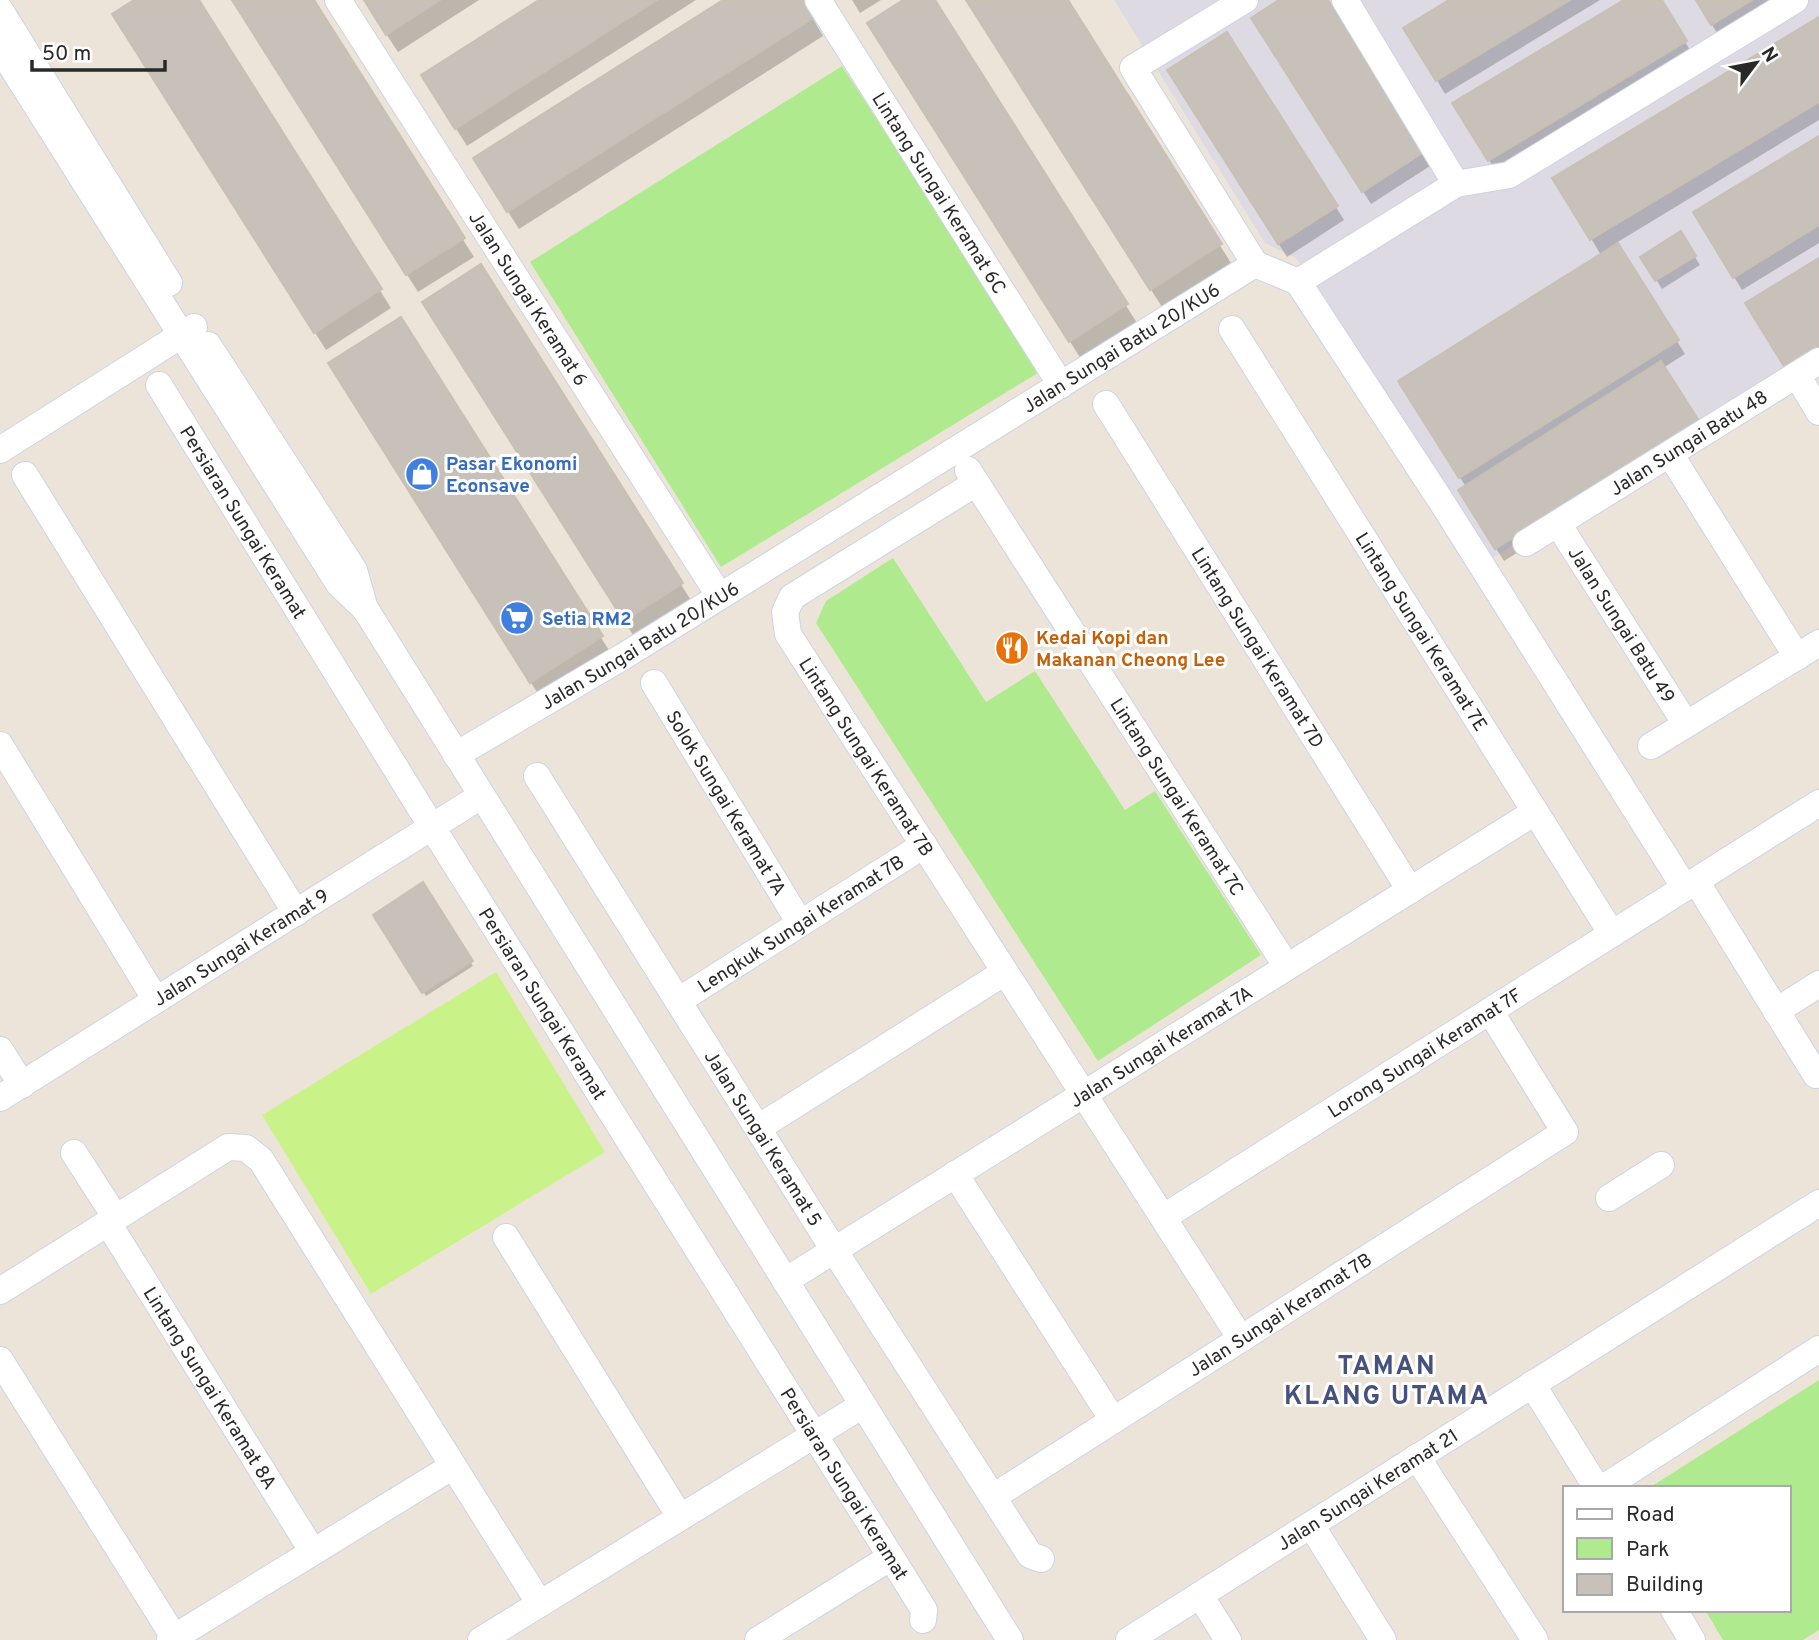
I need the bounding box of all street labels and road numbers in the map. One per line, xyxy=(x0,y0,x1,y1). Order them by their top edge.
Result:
street label: Lintang Sungai Keramat 6C xyxy=(866,89,1010,299)
street label: Jalan Sungai Keramat 6 xyxy=(462,207,592,391)
street label: Jalan Sungai Batu 20/KU6 xyxy=(1019,279,1225,419)
street label: Jalan Sungai Batu 48 xyxy=(1606,386,1773,502)
street label: Persiaran Sungai Keramat xyxy=(173,422,311,624)
street label: Lintang Sungai Keramat 7E xyxy=(1349,528,1492,736)
street label: Jalan Sungai Batu 49 xyxy=(1562,543,1679,708)
street label: Lintang Sungai Keramat 7D xyxy=(1185,544,1328,753)
street label: Jalan Sungai Batu 20/KU6 xyxy=(537,577,744,716)
street label: Lintang Sungai Keramat 7B xyxy=(792,654,938,862)
street label: Lintang Sungai Keramat 7C xyxy=(1103,694,1248,901)
street label: Solok Sungai Keramat 7A xyxy=(660,707,791,901)
street label: Lengkuk Sungai Keramat 7B xyxy=(694,851,909,999)
street label: Jalan Sungai Keramat 9 xyxy=(149,885,334,1013)
street label: Persiaran Sungai Keramat xyxy=(472,904,611,1105)
street label: Jalan Sungai Keramat 7A xyxy=(1066,982,1258,1114)
street label: Lorong Sungai Keramat 7F xyxy=(1324,984,1527,1124)
street label: Jalan Sungai Keramat 5 xyxy=(698,1046,826,1231)
street label: Jalan Sungai Keramat 7B xyxy=(1184,1248,1377,1383)
street label: Lintang Sungai Keramat 8A xyxy=(137,1283,281,1494)
street label: Persiaran Sungai Keramat xyxy=(774,1384,912,1585)
street label: Jalan Sungai Keramat 21 xyxy=(1273,1424,1464,1557)

